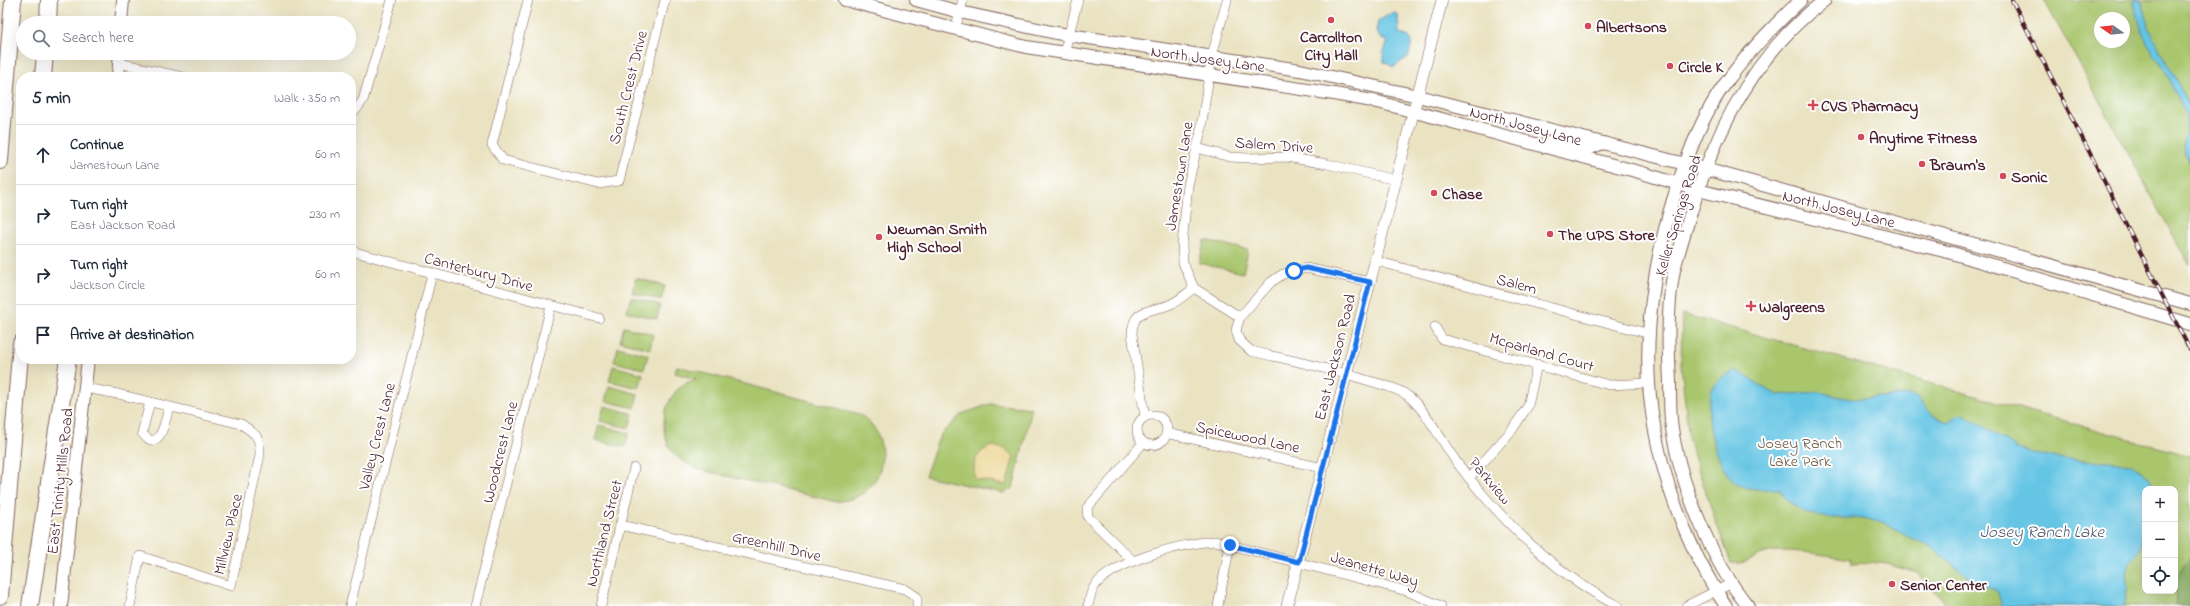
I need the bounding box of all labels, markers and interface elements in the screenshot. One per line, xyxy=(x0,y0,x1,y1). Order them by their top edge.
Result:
north arrow xyxy=(2094,12,2130,48)
marker: Carrollton City Hall xyxy=(1326,15,1336,25)
search box xyxy=(16,16,356,60)
place label: Albertsons xyxy=(1596,16,1667,40)
marker: Albertsons xyxy=(1583,21,1593,31)
place label: Carrollton City Hall xyxy=(1300,26,1362,69)
icon: search xyxy=(30,27,52,49)
text: Search here xyxy=(62,27,134,49)
street label: South Crest Drive xyxy=(603,27,655,147)
street label: North Josey Lane xyxy=(1149,40,1267,80)
place label: Circle K xyxy=(1678,56,1725,80)
marker: Circle K xyxy=(1665,61,1675,71)
text: 5 min xyxy=(32,86,71,111)
text: Walk · 350 m xyxy=(274,89,340,108)
place label: CVS Pharmacy xyxy=(1821,95,1918,120)
street label: North Josey Lane xyxy=(1467,100,1585,154)
marker: CVS Pharmacy xyxy=(1808,100,1818,110)
street label: Jamestown Lane xyxy=(1160,119,1201,232)
place label: Anytime Fitness xyxy=(1869,127,1977,152)
street label: Salem Drive xyxy=(1234,131,1315,161)
marker: Anytime Fitness xyxy=(1856,132,1866,142)
text: Continue xyxy=(70,134,124,156)
icon: ahead xyxy=(32,144,54,166)
text: 60 m xyxy=(315,145,340,164)
street label: Keller Springs Road xyxy=(1649,152,1709,279)
place label: Braum's xyxy=(1929,154,1986,178)
text: Jamestown Lane xyxy=(70,156,159,175)
marker: Braum's xyxy=(1917,159,1927,169)
place label: Sonic xyxy=(2011,166,2048,190)
marker: Sonic xyxy=(1998,171,2008,181)
place label: Chase xyxy=(1442,183,1483,207)
street label: North Josey Lane xyxy=(1780,184,1898,236)
marker: Chase xyxy=(1429,188,1439,198)
text: Turn right xyxy=(70,194,128,216)
icon: right xyxy=(32,204,54,226)
text: 230 m xyxy=(309,205,340,224)
text: East Jackson Road xyxy=(70,216,175,235)
place label: Newman Smith High School xyxy=(887,218,987,261)
place label: The UPS Store xyxy=(1558,224,1656,248)
marker: The UPS Store xyxy=(1545,229,1555,239)
marker: Newman Smith High School xyxy=(874,232,884,242)
street label: Canterbury Drive xyxy=(421,247,536,299)
text: Turn right xyxy=(70,254,128,276)
route start xyxy=(1285,262,1303,280)
icon: right xyxy=(32,264,54,286)
text: 60 m xyxy=(315,265,340,284)
street label: Salem xyxy=(1493,268,1539,302)
text: Jackson Circle xyxy=(70,276,145,295)
street label: East Jackson Road xyxy=(1309,292,1363,423)
place label: Walgreens xyxy=(1759,296,1825,321)
marker: Walgreens xyxy=(1746,301,1756,311)
icon: arrive xyxy=(32,324,54,346)
text: Arrive at destination xyxy=(70,324,194,346)
street label: Mcparland Court xyxy=(1486,327,1597,379)
street label: Valley Crest Lane xyxy=(353,380,403,494)
street label: Woodcrest Lane xyxy=(477,398,525,506)
street label: East Trinity Mills Road xyxy=(41,407,81,555)
street label: Spicewood Lane xyxy=(1193,415,1303,461)
park label: Josey Ranch Lake Park xyxy=(1758,432,1842,474)
street label: Parkview xyxy=(1462,452,1517,510)
street label: Northland Street xyxy=(580,477,630,590)
map controls xyxy=(2142,486,2178,594)
button: + xyxy=(2142,486,2178,522)
street label: Millview Place xyxy=(208,491,250,577)
water label: Josey Ranch Lake xyxy=(1980,520,2106,546)
button: − xyxy=(2142,522,2178,558)
street label: Greenhill Drive xyxy=(730,525,824,569)
route end xyxy=(1221,536,1239,554)
street label: Jeanette Way xyxy=(1328,546,1421,594)
button: locate xyxy=(2142,558,2178,594)
place label: Senior Center xyxy=(1900,574,1988,598)
marker: Senior Center xyxy=(1887,579,1897,589)

